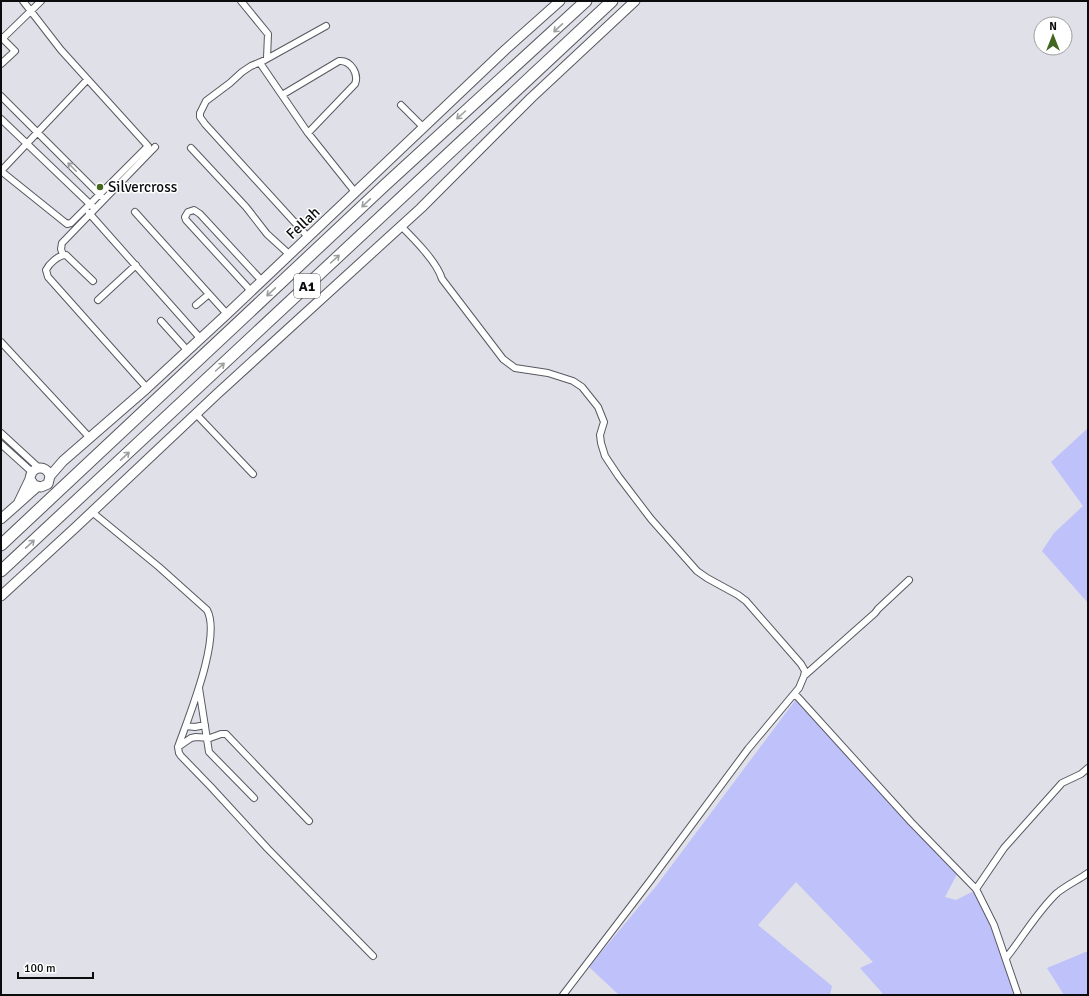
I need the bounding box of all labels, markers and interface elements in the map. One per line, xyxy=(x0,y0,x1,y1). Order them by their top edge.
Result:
north arrow xyxy=(1033,16,1073,56)
text: N xyxy=(1049,20,1057,33)
one-way arrow xyxy=(553,23,563,32)
one-way arrow xyxy=(457,110,467,119)
one-way arrow xyxy=(67,162,77,172)
place label: Silvercross xyxy=(108,178,178,196)
marker: Silvercross xyxy=(95,182,105,192)
one-way arrow xyxy=(361,199,371,208)
street label: Fellah xyxy=(282,203,324,243)
one-way arrow xyxy=(330,255,341,264)
road number: A1 xyxy=(294,274,320,298)
one-way arrow xyxy=(266,287,276,297)
one-way arrow xyxy=(215,363,225,372)
one-way arrow xyxy=(120,451,130,461)
one-way arrow xyxy=(24,540,35,549)
scale bar xyxy=(18,954,93,980)
text: 100 m xyxy=(24,961,56,976)

